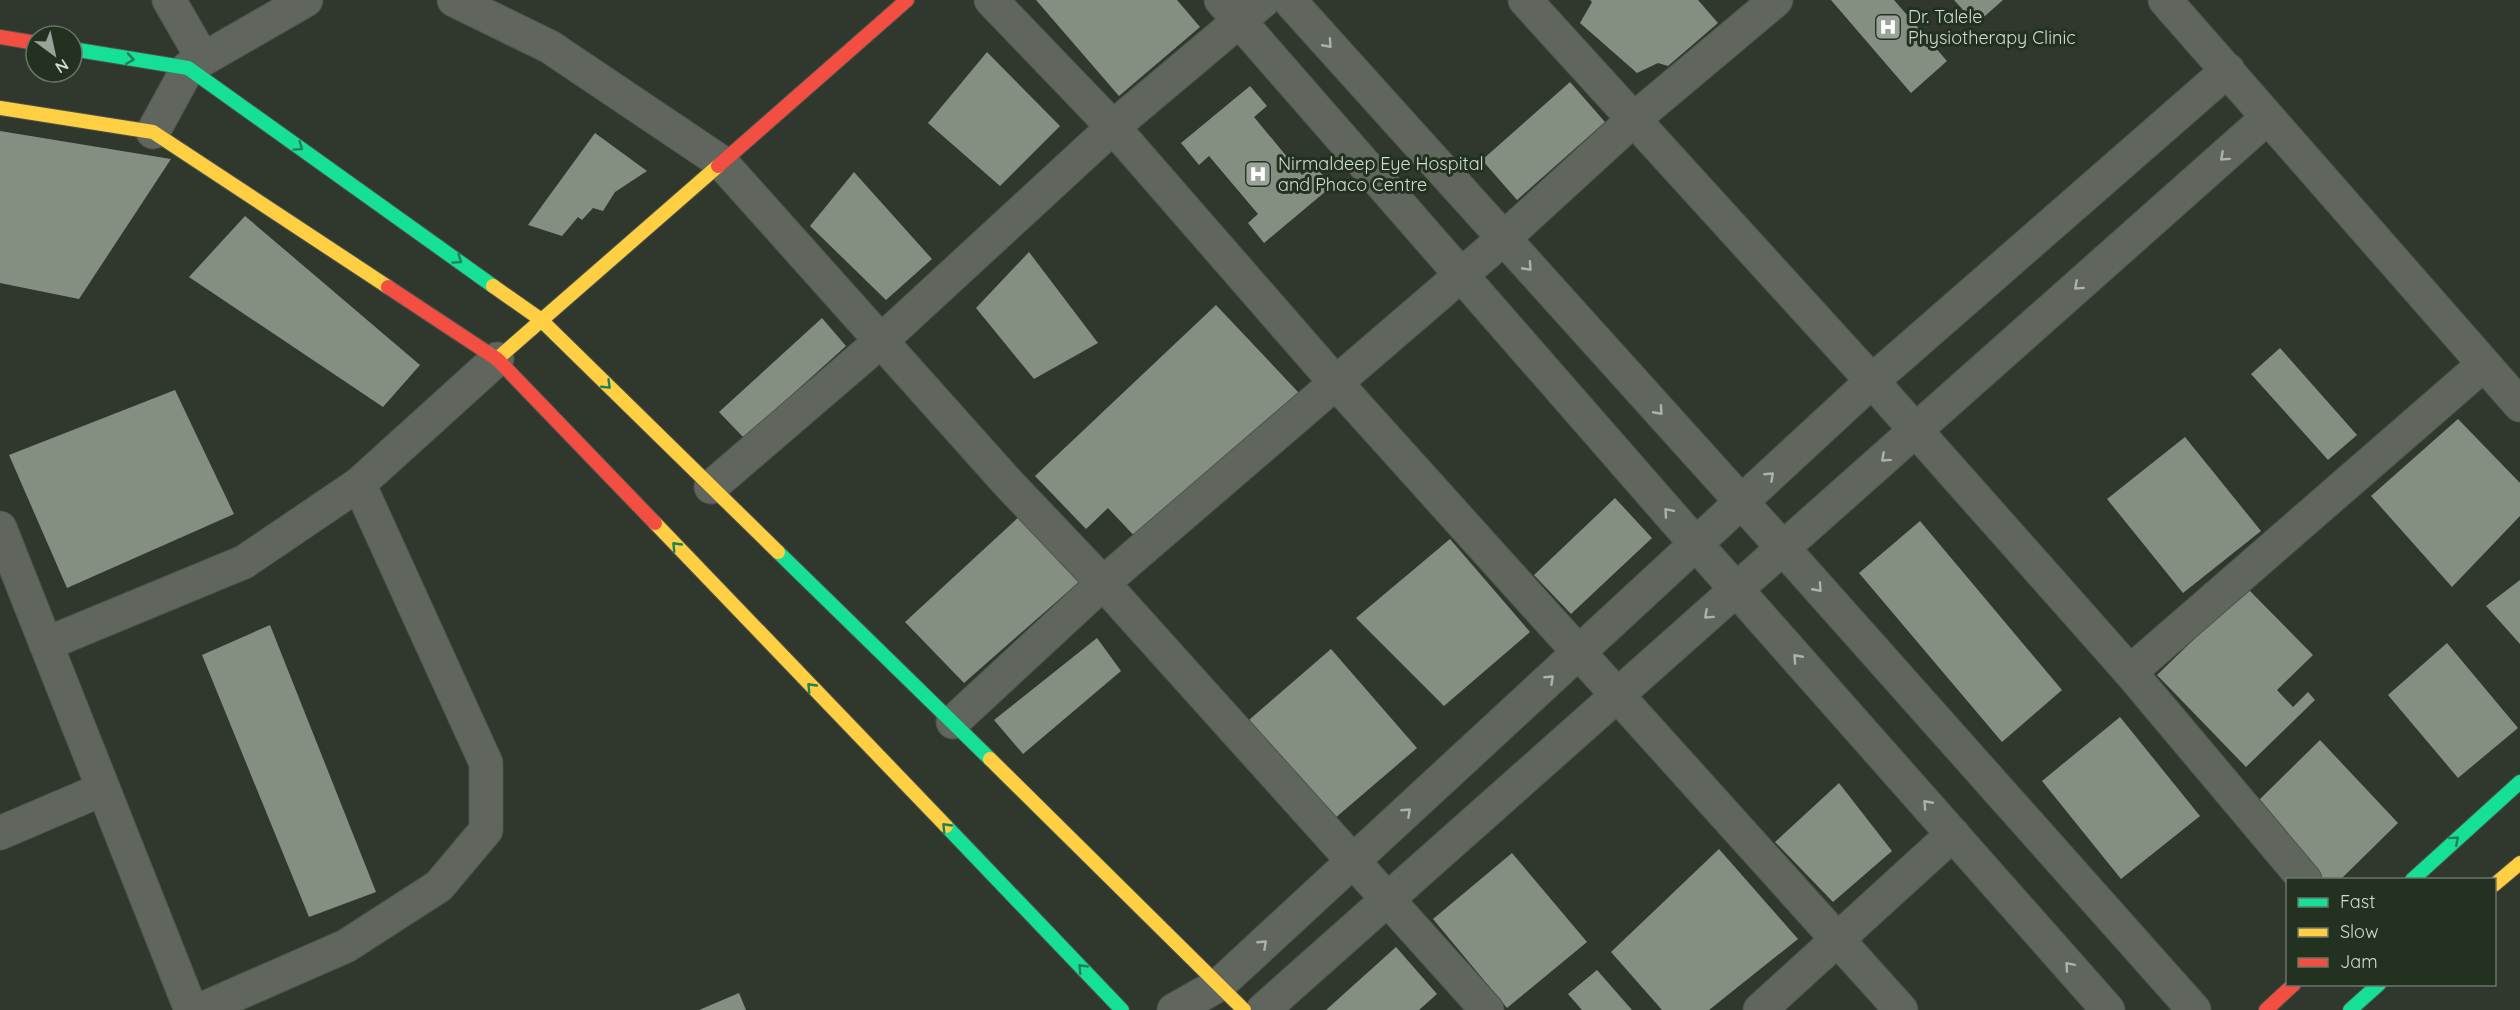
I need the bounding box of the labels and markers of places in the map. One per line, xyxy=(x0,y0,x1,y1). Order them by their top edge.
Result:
place label: Dr. Talele Physiotherapy Clinic xyxy=(1908,5,2076,49)
hospital icon: Dr. Talele Physiotherapy Clinic xyxy=(1873,12,1903,42)
place label: Nirmaldeep Eye Hospital and Phaco Centre xyxy=(1278,152,1484,196)
hospital icon: Nirmaldeep Eye Hospital and Phaco Centre xyxy=(1243,159,1273,189)

